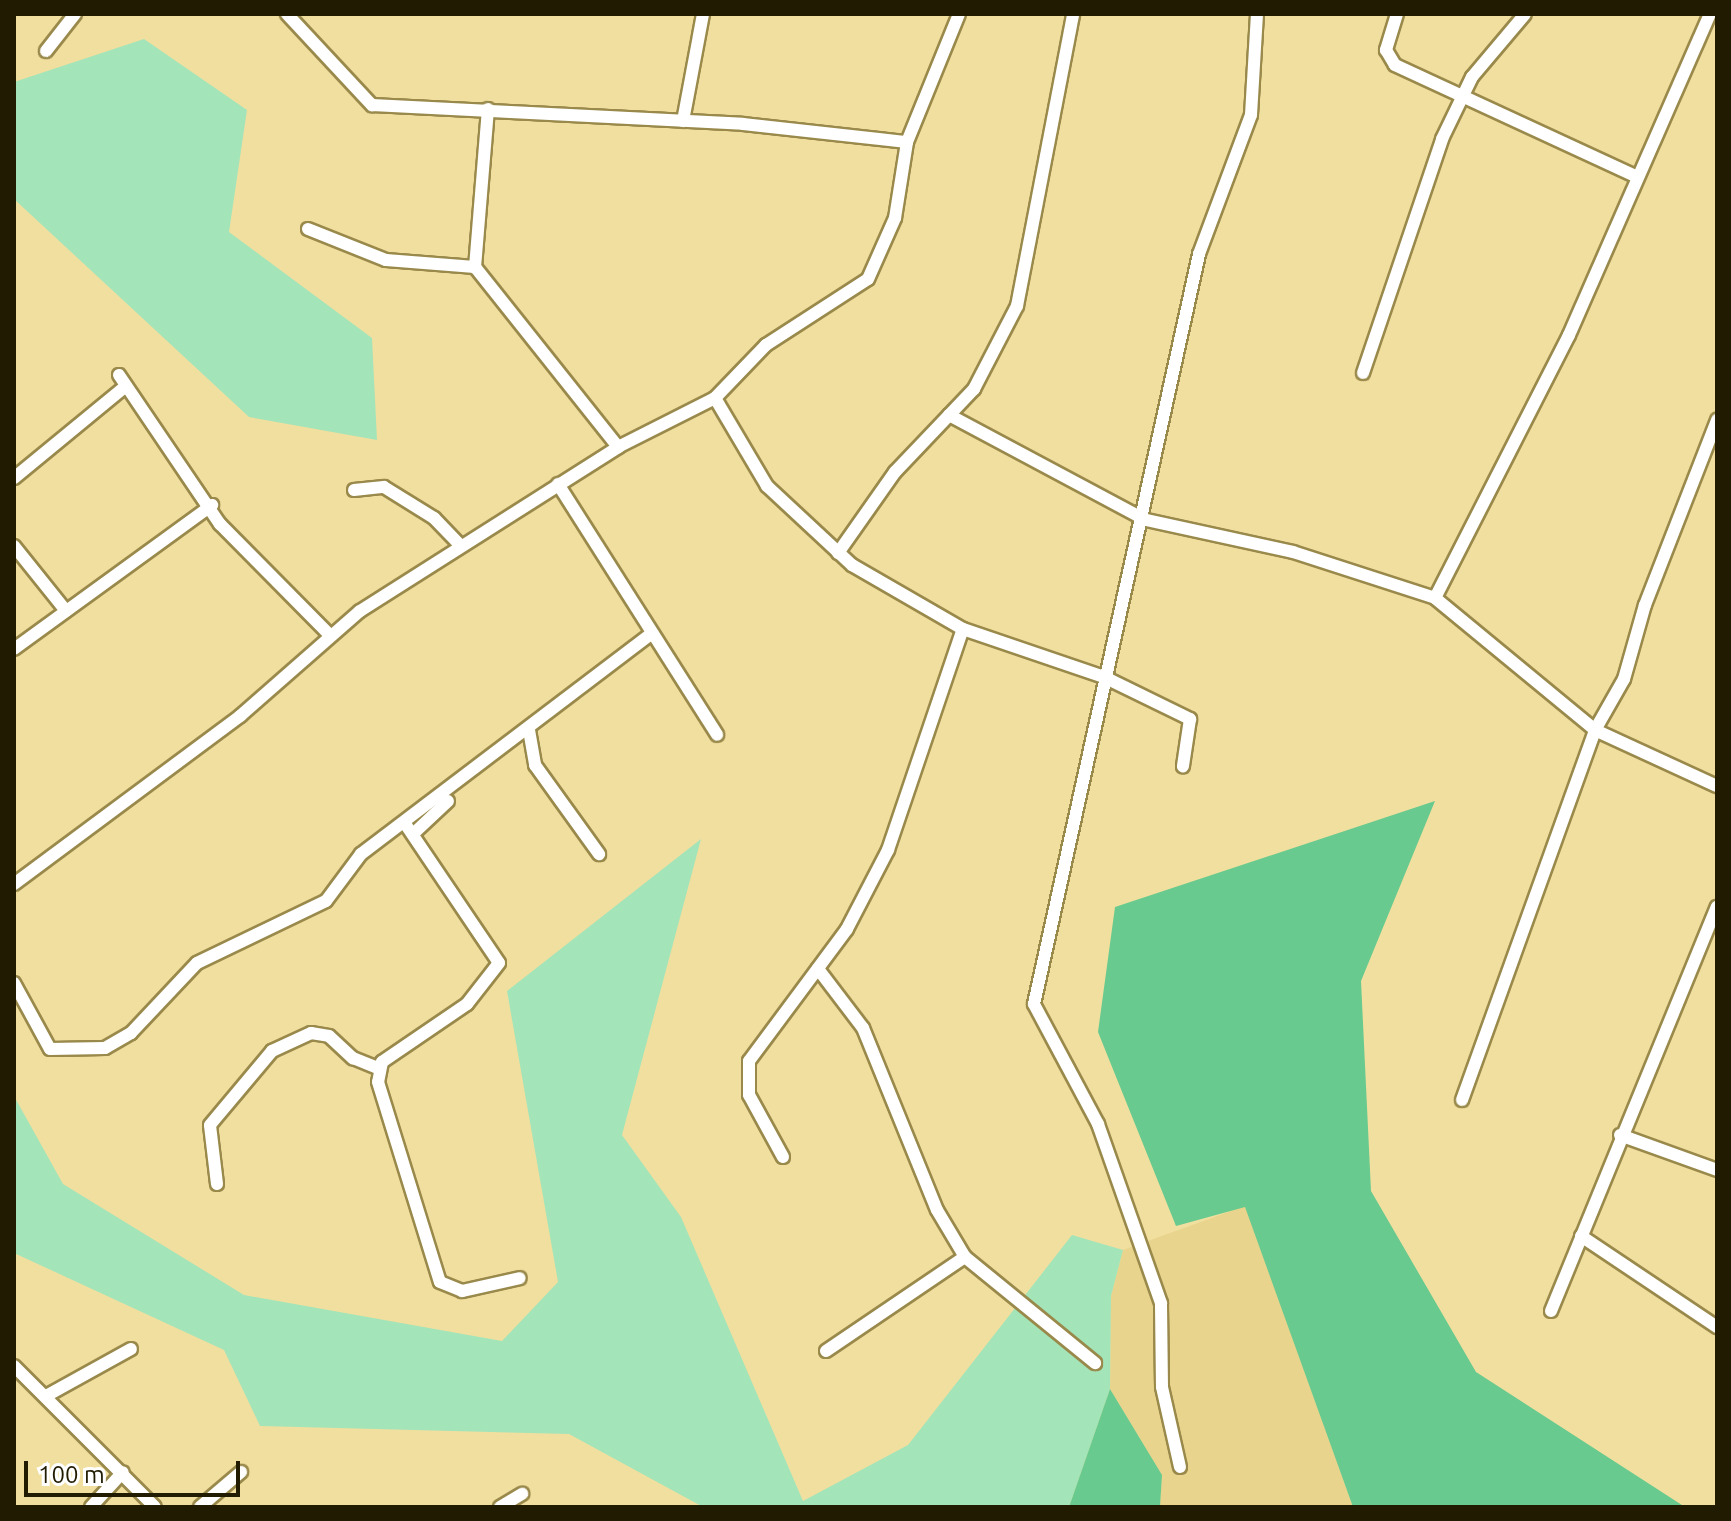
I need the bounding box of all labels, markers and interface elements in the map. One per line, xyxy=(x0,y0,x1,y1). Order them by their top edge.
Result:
scale bar xyxy=(28,1445,244,1495)
text: 100 m xyxy=(38,1461,105,1488)

